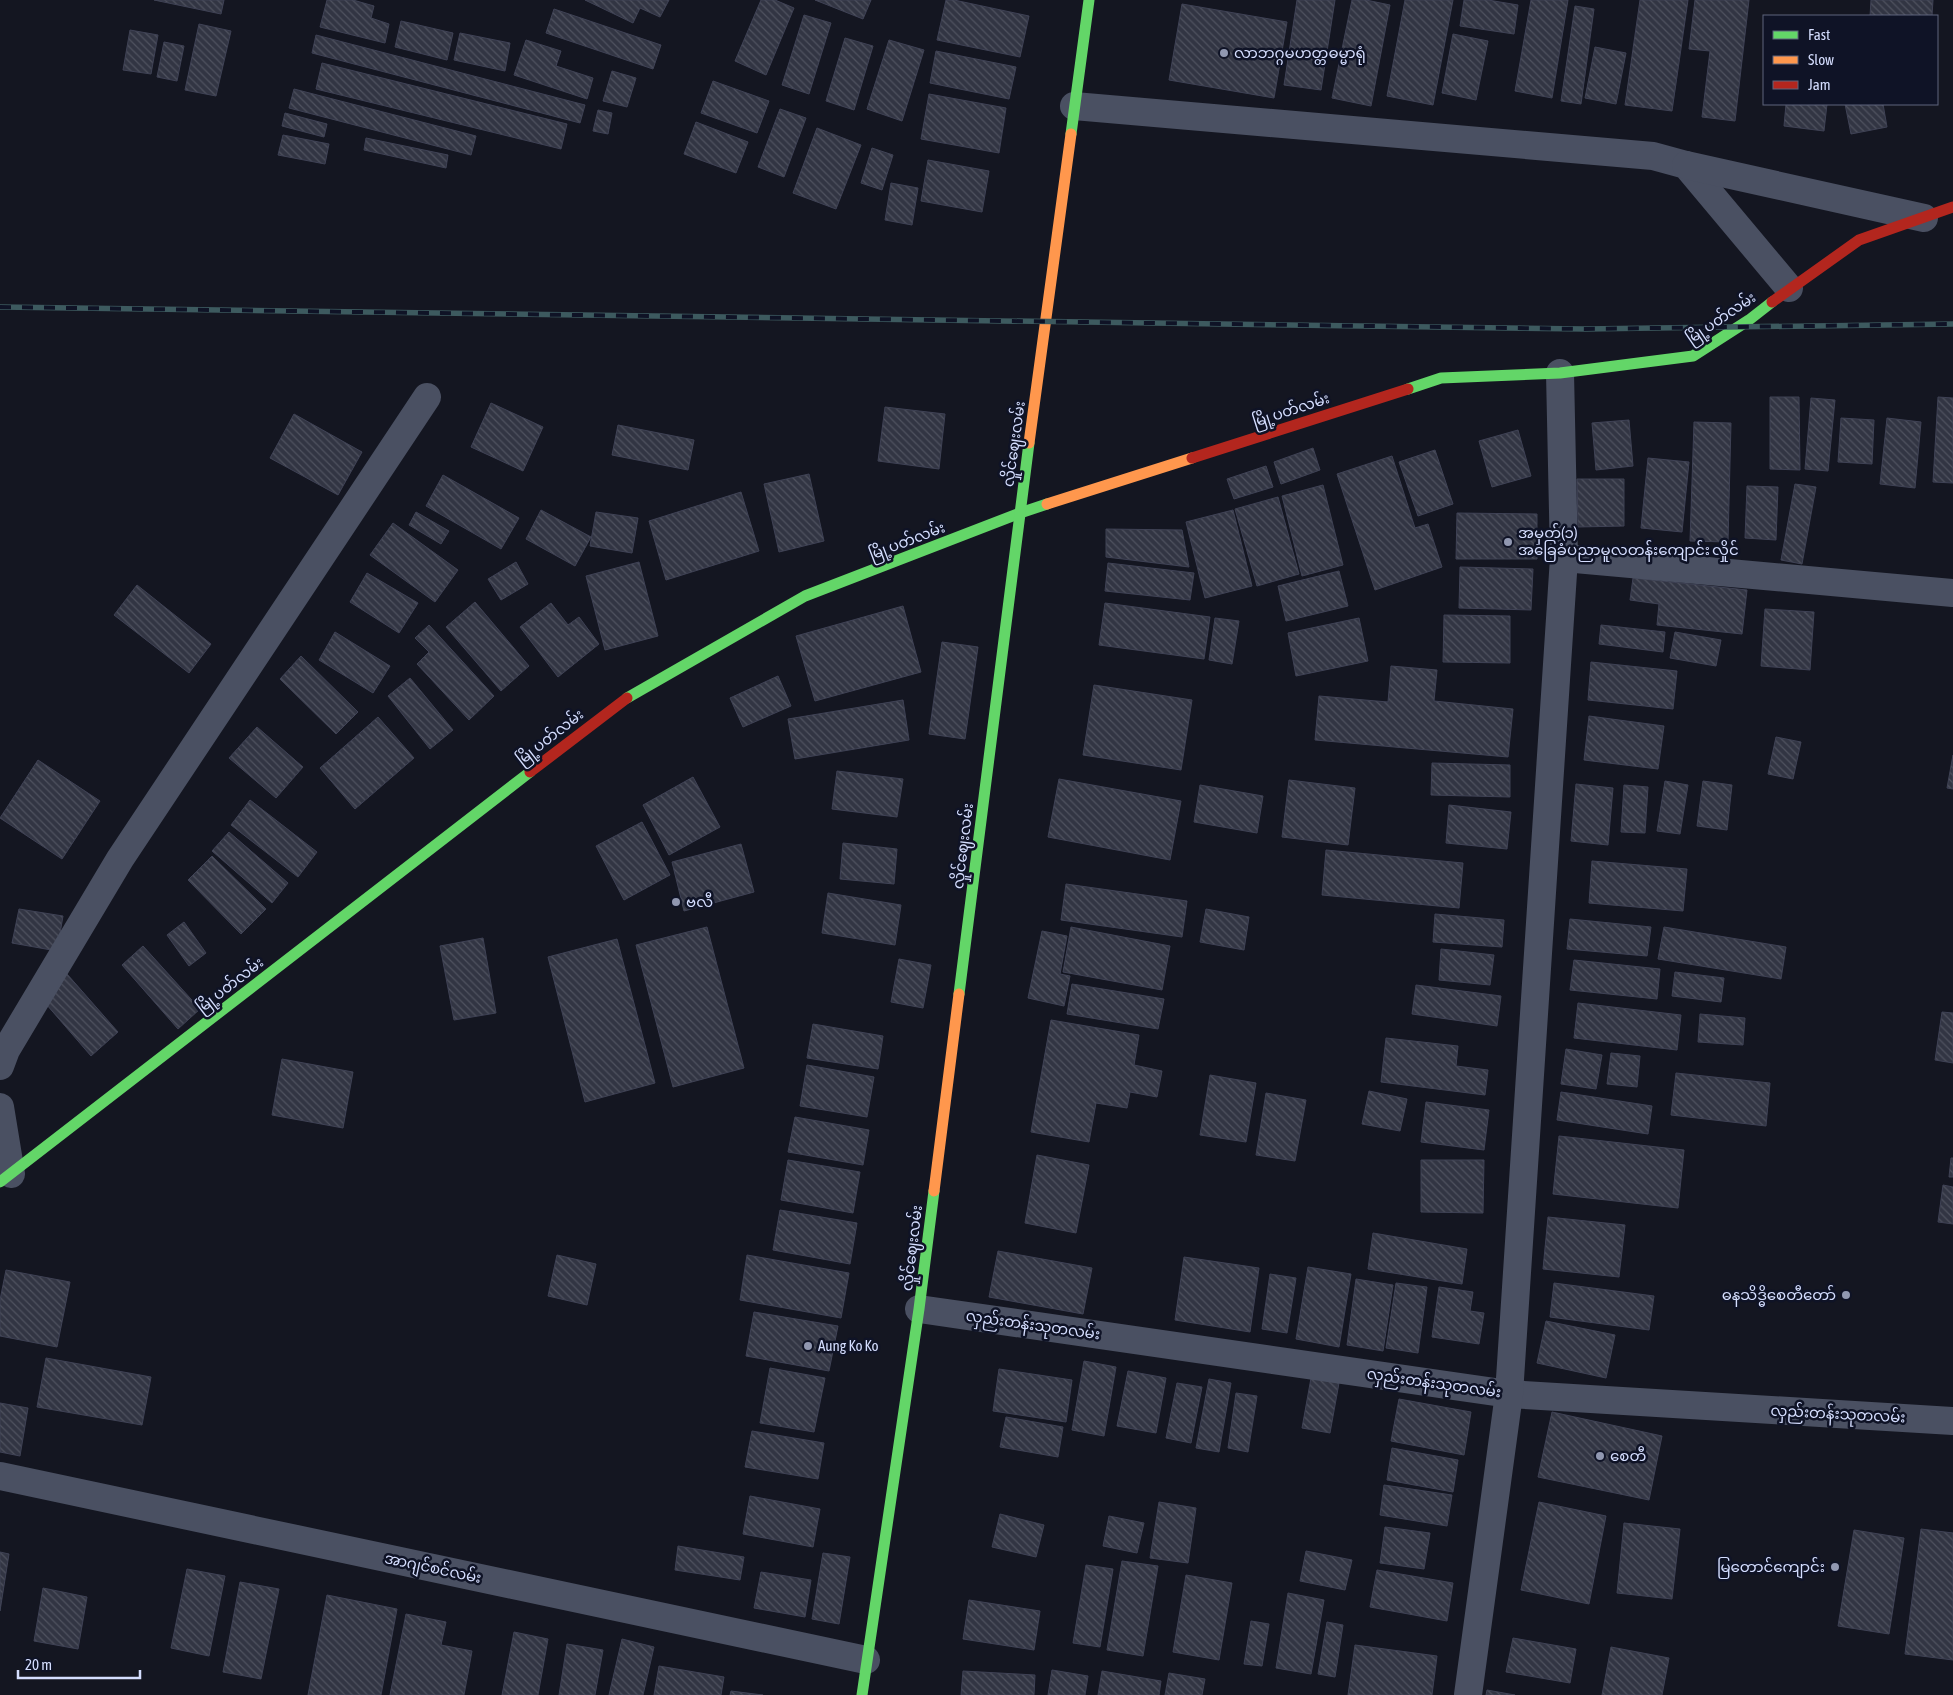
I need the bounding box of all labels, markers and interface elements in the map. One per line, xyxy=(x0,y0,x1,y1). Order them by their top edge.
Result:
legend xyxy=(1763,15,1938,105)
text: Fast xyxy=(1808,26,1830,43)
place label: လာဘဂ္ဂမဟတ္တဓမ္မာရုံ xyxy=(1234,44,1366,66)
marker: လာဘဂ္ဂမဟတ္တဓမ္မာရုံ xyxy=(1218,47,1230,59)
text: Slow xyxy=(1808,51,1834,68)
text: Jam xyxy=(1808,76,1831,93)
street label: မြို့ပတ်လမ်း xyxy=(1682,287,1761,350)
street label: မြို့ပတ်လမ်း xyxy=(1250,388,1333,434)
street label: လှိုင်ဈေးလမ်း xyxy=(998,400,1032,488)
street label: မြို့ပတ်လမ်း xyxy=(866,517,949,567)
place label: အမှတ်(၁) အခြေခံပညာမူလတန်းကျောင်း လှိုင် xyxy=(1518,523,1739,562)
marker: အမှတ်(၁) အခြေခံပညာမူလတန်းကျောင်း လှိုင် xyxy=(1502,536,1514,548)
street label: မြို့ပတ်လမ်း xyxy=(512,705,589,771)
street label: လှိုင်ဈေးလမ်း xyxy=(948,802,980,890)
place label: ဗလီ xyxy=(686,892,713,910)
marker: ဗလီ xyxy=(670,896,682,908)
street label: မြို့ပတ်လမ်း xyxy=(192,953,269,1019)
street label: လှိုင်ဈေးလမ်း xyxy=(897,1204,929,1292)
place label: ဓနသိဒ္ဓိစေတီတော် xyxy=(1722,1285,1836,1307)
marker: ဓနသိဒ္ဓိစေတီတော် xyxy=(1840,1289,1852,1301)
street label: လှည်းတန်းသုတလမ်း xyxy=(964,1306,1101,1346)
place label: Aung Ko Ko xyxy=(818,1337,879,1354)
marker: Aung Ko Ko xyxy=(802,1340,814,1352)
street label: လှည်းတန်းသုတလမ်း xyxy=(1365,1364,1502,1404)
street label: လှည်းတန်းသုတလမ်း xyxy=(1770,1400,1906,1430)
place label: စေတီ xyxy=(1610,1446,1646,1464)
marker: စေတီ xyxy=(1594,1450,1606,1462)
street label: အာဂျင်စင်လမ်း xyxy=(382,1548,483,1590)
place label: မြတောင်ကျောင်း xyxy=(1717,1557,1825,1579)
marker: မြတောင်ကျောင်း xyxy=(1829,1561,1841,1573)
scale bar xyxy=(18,1648,140,1680)
text: 20 m xyxy=(25,1656,52,1673)

